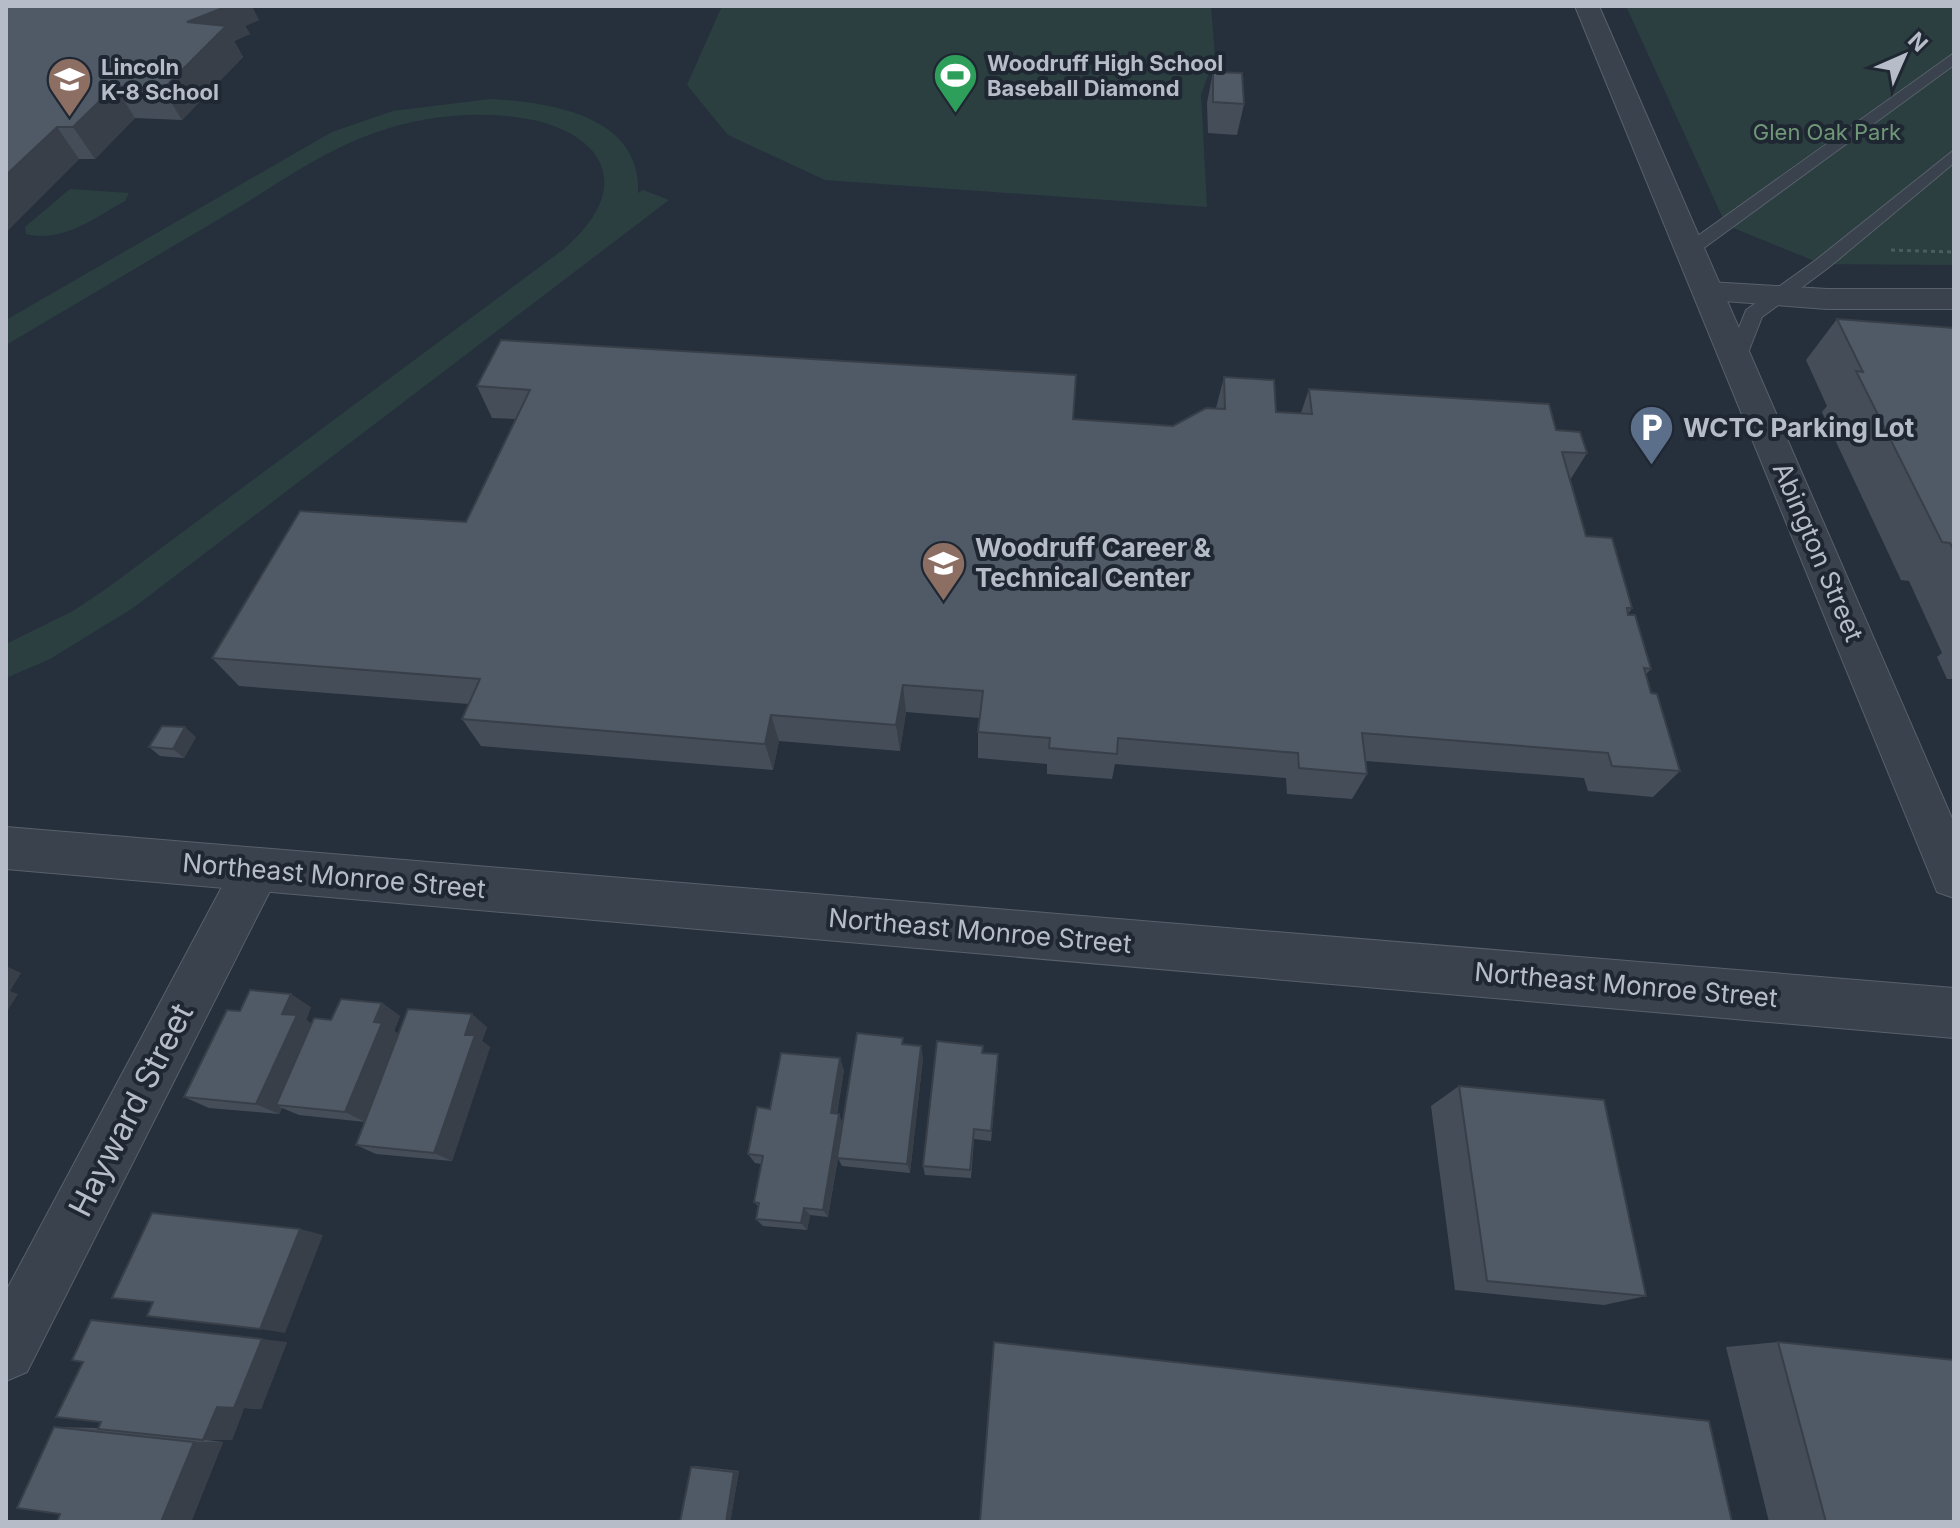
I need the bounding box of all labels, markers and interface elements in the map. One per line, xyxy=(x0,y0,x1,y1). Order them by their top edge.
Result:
north arrow xyxy=(1864,16,1944,96)
text: N xyxy=(1903,27,1933,57)
place label: Woodruff High School Baseball Diamond xyxy=(987,50,1223,101)
sports icon: Woodruff High School Baseball Diamond xyxy=(932,52,980,115)
place label: Lincoln K-8 School xyxy=(101,54,219,105)
school or university icon: Lincoln K-8 School xyxy=(46,56,94,119)
park label: Glen Oak Park xyxy=(1753,119,1901,145)
parking icon: WCTC Parking Lot xyxy=(1628,404,1676,467)
place label: WCTC Parking Lot xyxy=(1683,412,1915,443)
street label: Abington Street xyxy=(1767,458,1870,646)
place label: Woodruff Career & Technical Center xyxy=(975,532,1212,593)
school or university icon: Woodruff Career & Technical Center xyxy=(920,539,968,602)
street label: Northeast Monroe Street xyxy=(181,847,487,904)
street label: Northeast Monroe Street xyxy=(827,902,1133,959)
street label: Northeast Monroe Street xyxy=(1473,956,1779,1013)
street label: Hayward Street xyxy=(60,997,201,1223)

